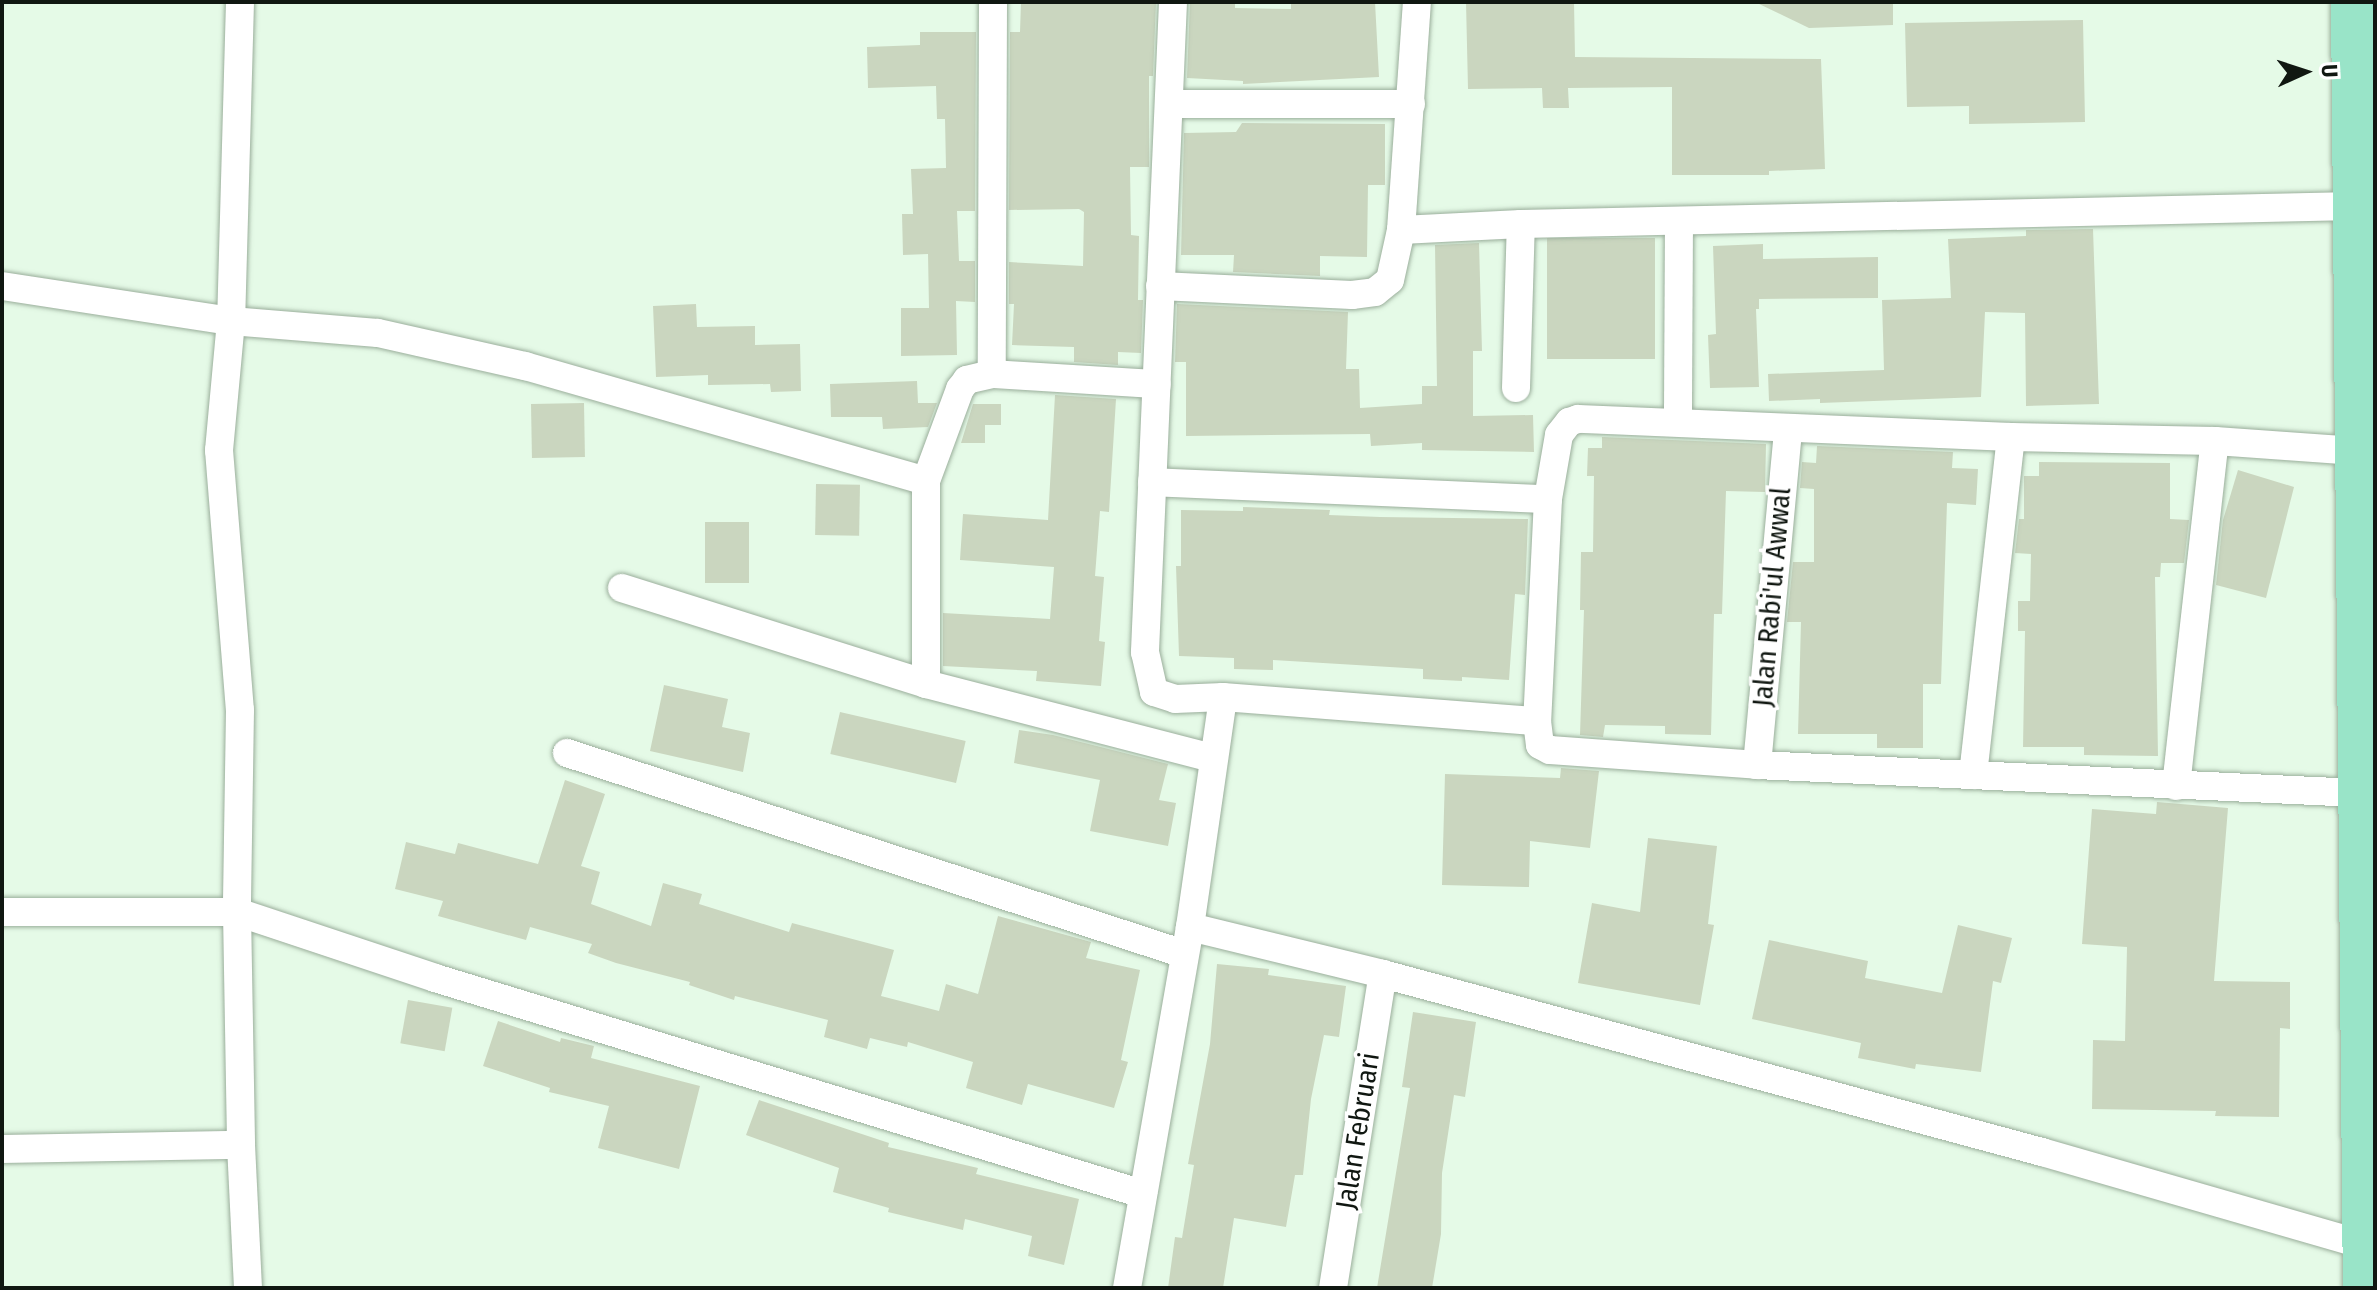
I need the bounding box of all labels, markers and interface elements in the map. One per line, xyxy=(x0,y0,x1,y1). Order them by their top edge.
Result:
north arrow xyxy=(2265,32,2345,112)
text: U xyxy=(2316,64,2343,78)
street label: Jalan Rabi'ul Awwal xyxy=(1746,486,1798,708)
street label: Jalan Februari xyxy=(1329,1050,1387,1212)

